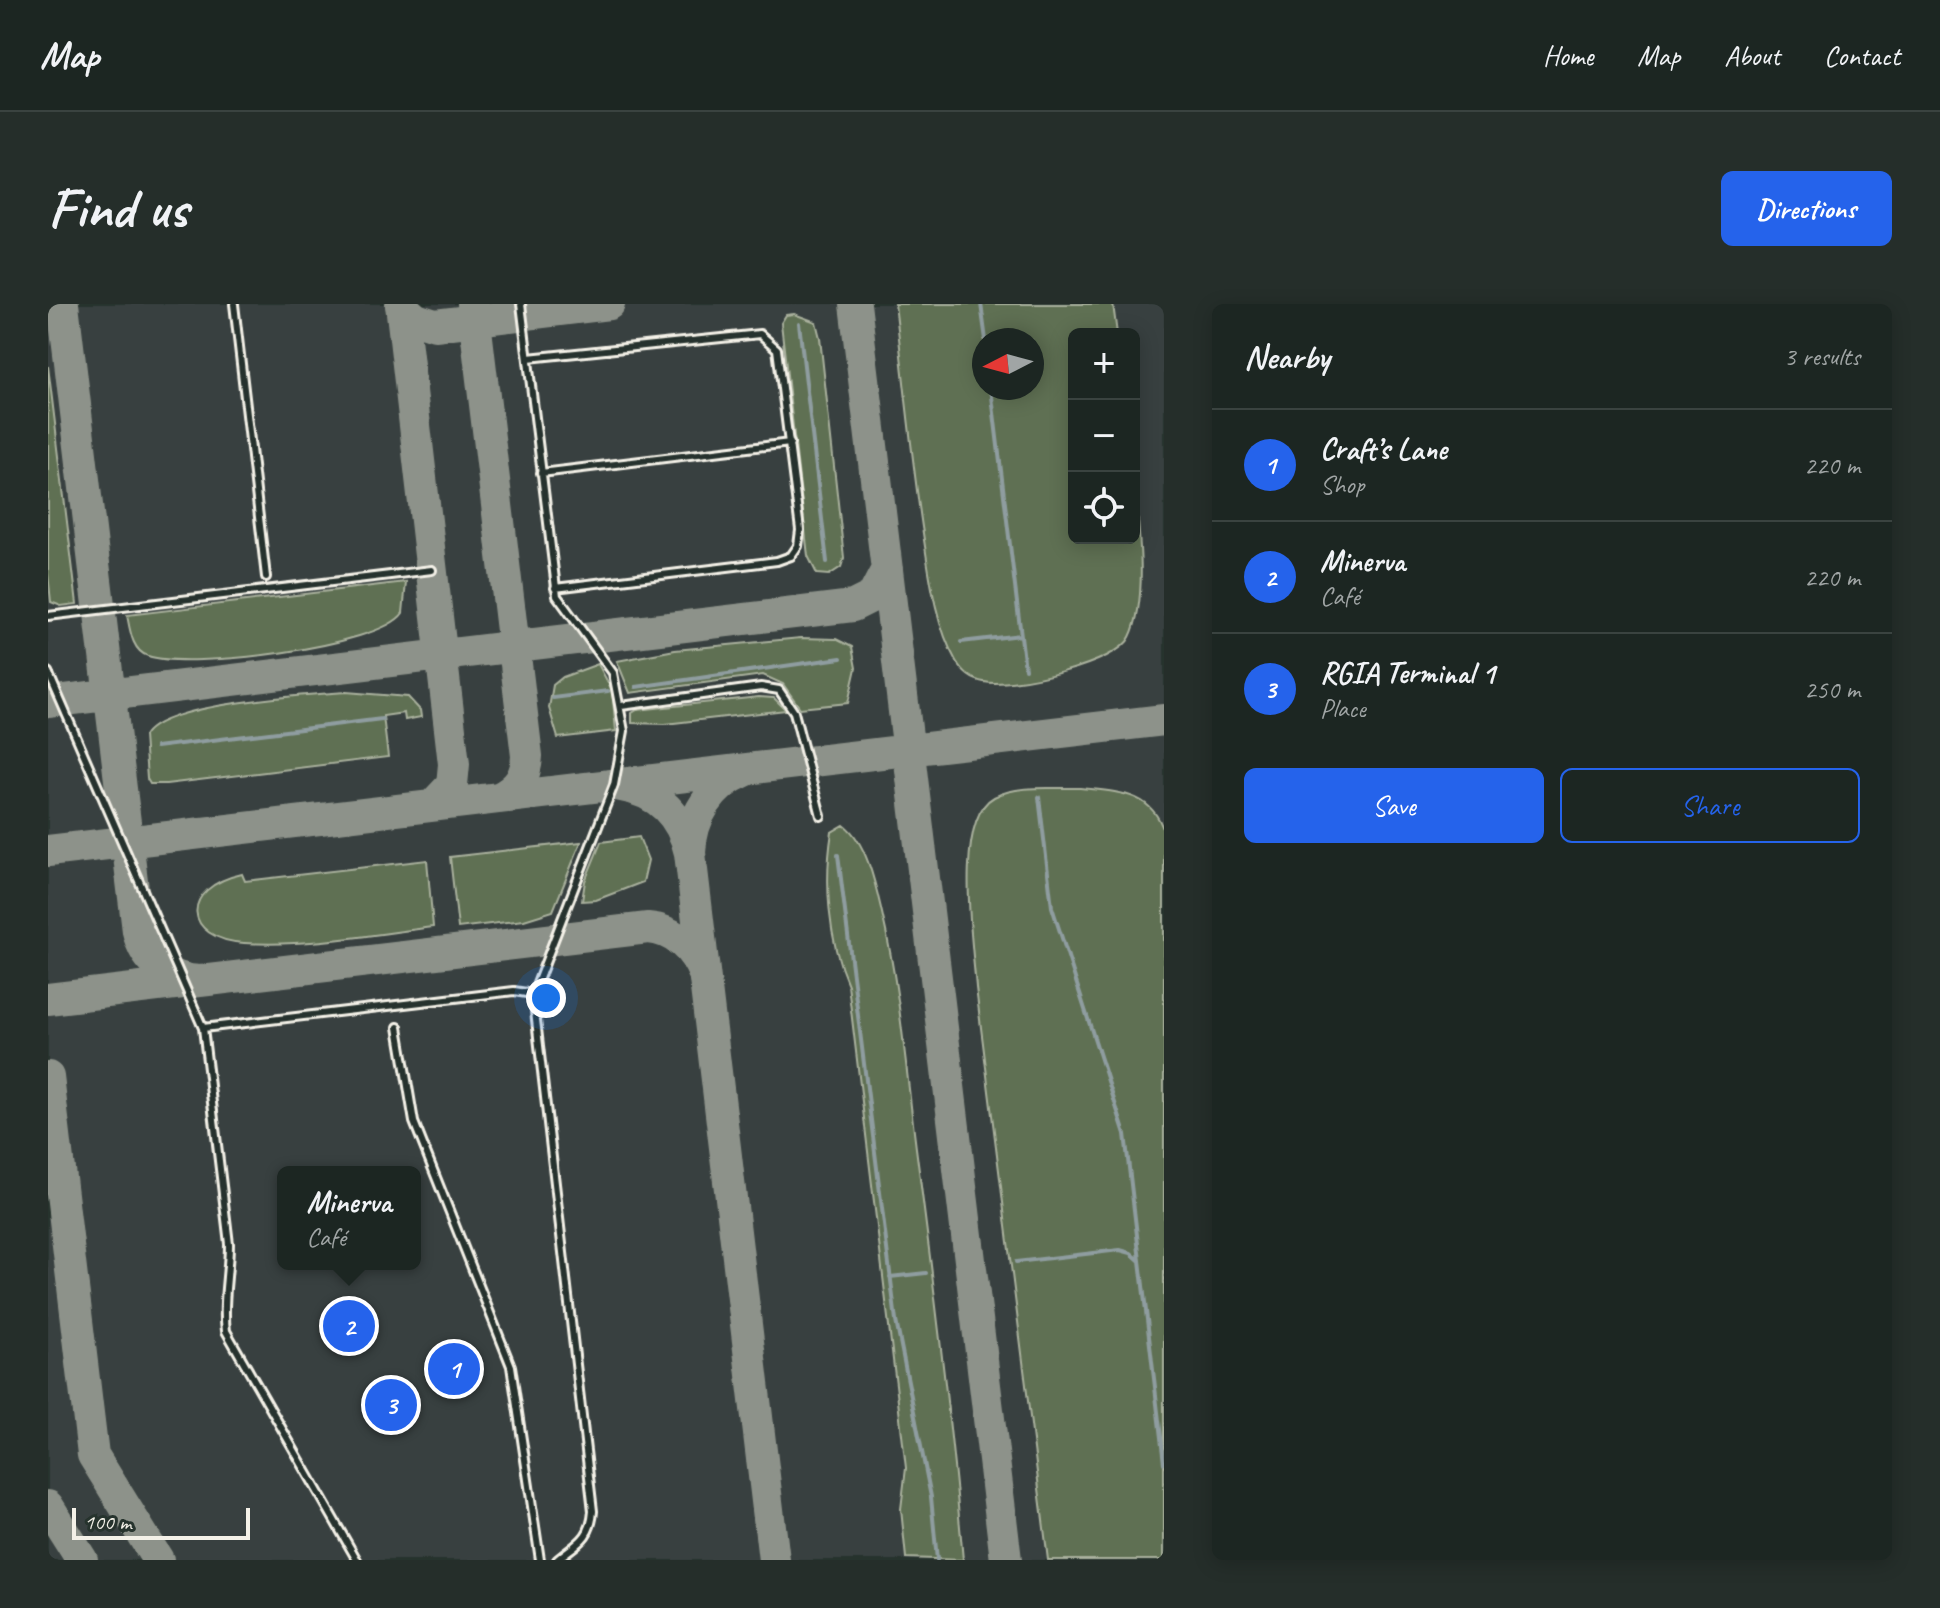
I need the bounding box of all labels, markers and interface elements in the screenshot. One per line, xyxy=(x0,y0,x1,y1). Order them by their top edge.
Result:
text: Map xyxy=(40,32,99,79)
text: Home xyxy=(1543,38,1593,73)
text: Map xyxy=(1637,38,1680,73)
text: About xyxy=(1724,38,1780,73)
text: Contact xyxy=(1824,38,1900,73)
button: Directions xyxy=(1721,171,1892,246)
text: Find us xyxy=(48,173,188,244)
north arrow xyxy=(972,328,1044,400)
map controls xyxy=(1068,328,1140,544)
button: + xyxy=(1068,328,1140,400)
text: Nearby xyxy=(1244,335,1330,378)
text: 3 results xyxy=(1784,340,1860,373)
button: − xyxy=(1068,400,1140,472)
text: Craft’s Lane xyxy=(1320,430,1447,468)
text: 1 xyxy=(1264,449,1276,482)
text: 220 m xyxy=(1804,449,1860,482)
text: Shop xyxy=(1320,468,1364,501)
button: locate xyxy=(1068,472,1140,544)
text: Minerva xyxy=(1320,542,1405,580)
text: 2 xyxy=(1264,561,1276,594)
text: 220 m xyxy=(1804,561,1860,594)
text: Café xyxy=(1320,580,1360,613)
text: RGIA Terminal 1 xyxy=(1320,654,1495,692)
text: 3 xyxy=(1264,673,1276,706)
text: 250 m xyxy=(1804,673,1860,706)
text: Place xyxy=(1320,692,1366,725)
button: Save xyxy=(1244,768,1544,843)
button: Share xyxy=(1560,768,1860,843)
your location xyxy=(526,978,566,1018)
popup xyxy=(277,1166,421,1270)
text: Minerva xyxy=(306,1183,392,1221)
text: Café xyxy=(306,1221,346,1254)
pin: 2 xyxy=(323,1296,375,1356)
pin: 1 xyxy=(428,1339,480,1399)
pin: 3 xyxy=(365,1375,417,1435)
scale bar xyxy=(72,1504,250,1540)
text: 100 m xyxy=(84,1508,131,1536)

